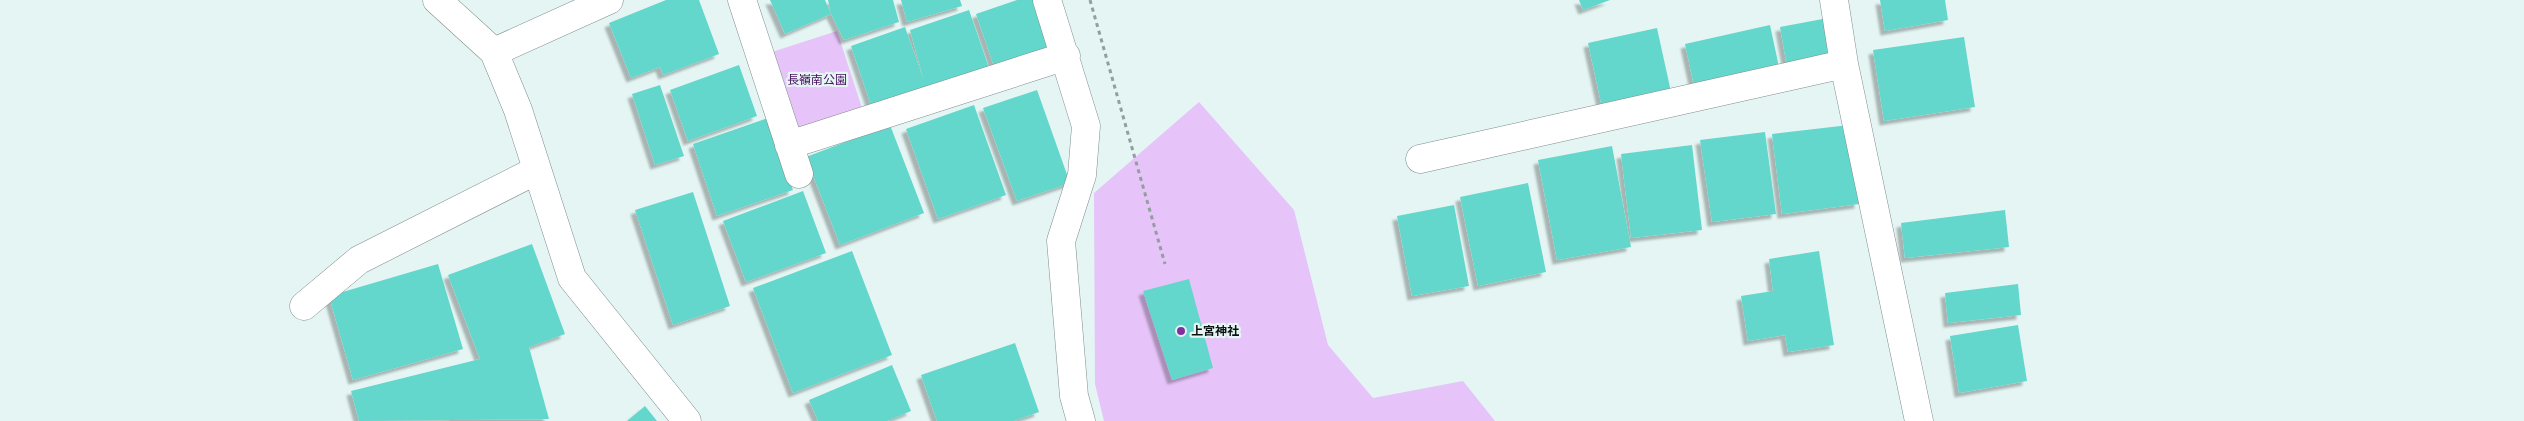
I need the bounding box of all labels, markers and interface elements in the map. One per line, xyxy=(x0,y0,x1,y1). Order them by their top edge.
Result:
park label: 長嶺南公園 xyxy=(787,72,847,88)
place label: 上宮神社 xyxy=(1191,323,1239,339)
marker: 上宮神社 xyxy=(1175,325,1187,337)

